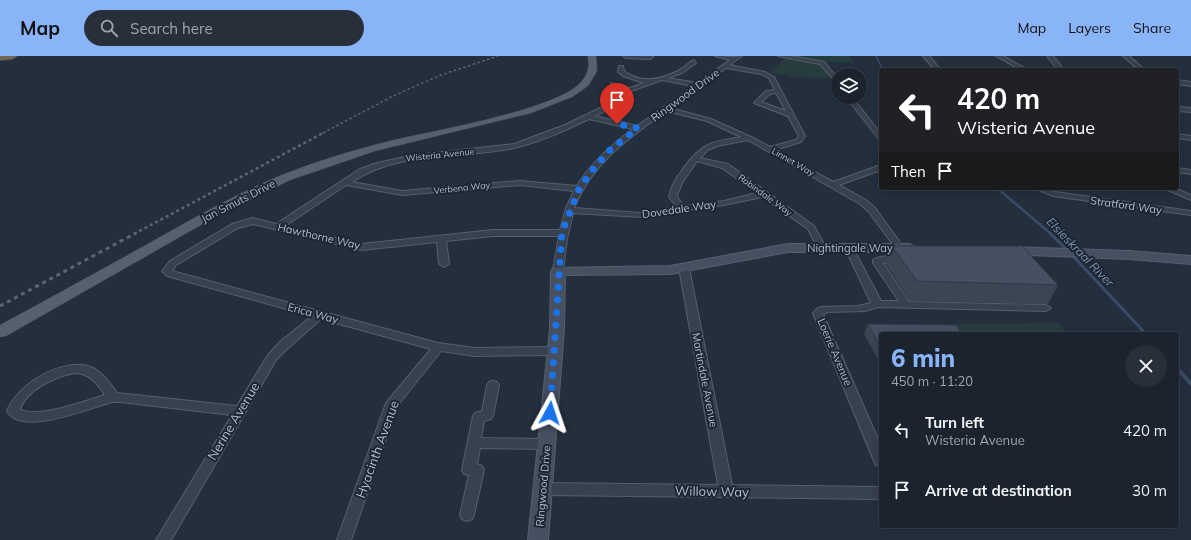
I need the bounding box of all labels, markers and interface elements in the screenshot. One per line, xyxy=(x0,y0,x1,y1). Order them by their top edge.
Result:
search box xyxy=(84,10,364,46)
text: Map xyxy=(20,16,60,40)
icon: search xyxy=(98,17,120,39)
text: Search here xyxy=(130,19,213,38)
text: Map xyxy=(1017,19,1046,37)
text: Layers xyxy=(1068,19,1111,37)
text: Share xyxy=(1133,19,1171,37)
street label: Ringwood Drive xyxy=(648,65,722,125)
map controls xyxy=(831,68,867,104)
button: layers xyxy=(831,68,867,104)
text: 420 m xyxy=(957,81,1040,116)
pin xyxy=(600,83,634,124)
icon: left xyxy=(891,84,943,136)
icon: arrive xyxy=(606,89,628,111)
text: Wisteria Avenue xyxy=(957,116,1095,139)
street label: Wisteria Avenue xyxy=(405,145,475,164)
street label: Linnet Way xyxy=(769,145,817,179)
icon: arrive xyxy=(934,160,956,182)
text: Then xyxy=(891,162,926,181)
street label: Robindale Way xyxy=(736,171,795,219)
street label: Jan Smuts Drive xyxy=(199,176,277,226)
street label: Verbena Way xyxy=(433,179,491,197)
street label: Stratford Way xyxy=(1089,193,1163,217)
street label: Dovedale Way xyxy=(641,197,717,221)
water label: Elsieskraal River xyxy=(1044,214,1118,290)
street label: Hawthorne Way xyxy=(276,220,362,252)
street label: Nightingale Way xyxy=(807,241,893,255)
street label: Erica Way xyxy=(286,300,340,327)
street label: Loerie Avenue xyxy=(814,316,856,388)
street label: Martindale Avenue xyxy=(689,331,721,429)
text: 6 min xyxy=(891,343,955,373)
button: close xyxy=(1125,345,1167,387)
text: 450 m · 11:20 xyxy=(891,373,973,389)
street label: Nerine Avenue xyxy=(203,379,263,463)
position arrow xyxy=(529,392,571,434)
street label: Hyacinth Avenue xyxy=(352,398,402,500)
text: Turn left xyxy=(925,413,984,432)
icon: left xyxy=(891,419,913,441)
text: 420 m xyxy=(1123,421,1167,440)
text: Wisteria Avenue xyxy=(925,432,1025,448)
street label: Ringwood Drive xyxy=(532,445,554,527)
icon: arrive xyxy=(891,479,913,501)
text: Arrive at destination xyxy=(925,481,1072,500)
text: 30 m xyxy=(1132,481,1167,500)
street label: Willow Way xyxy=(675,482,749,500)

